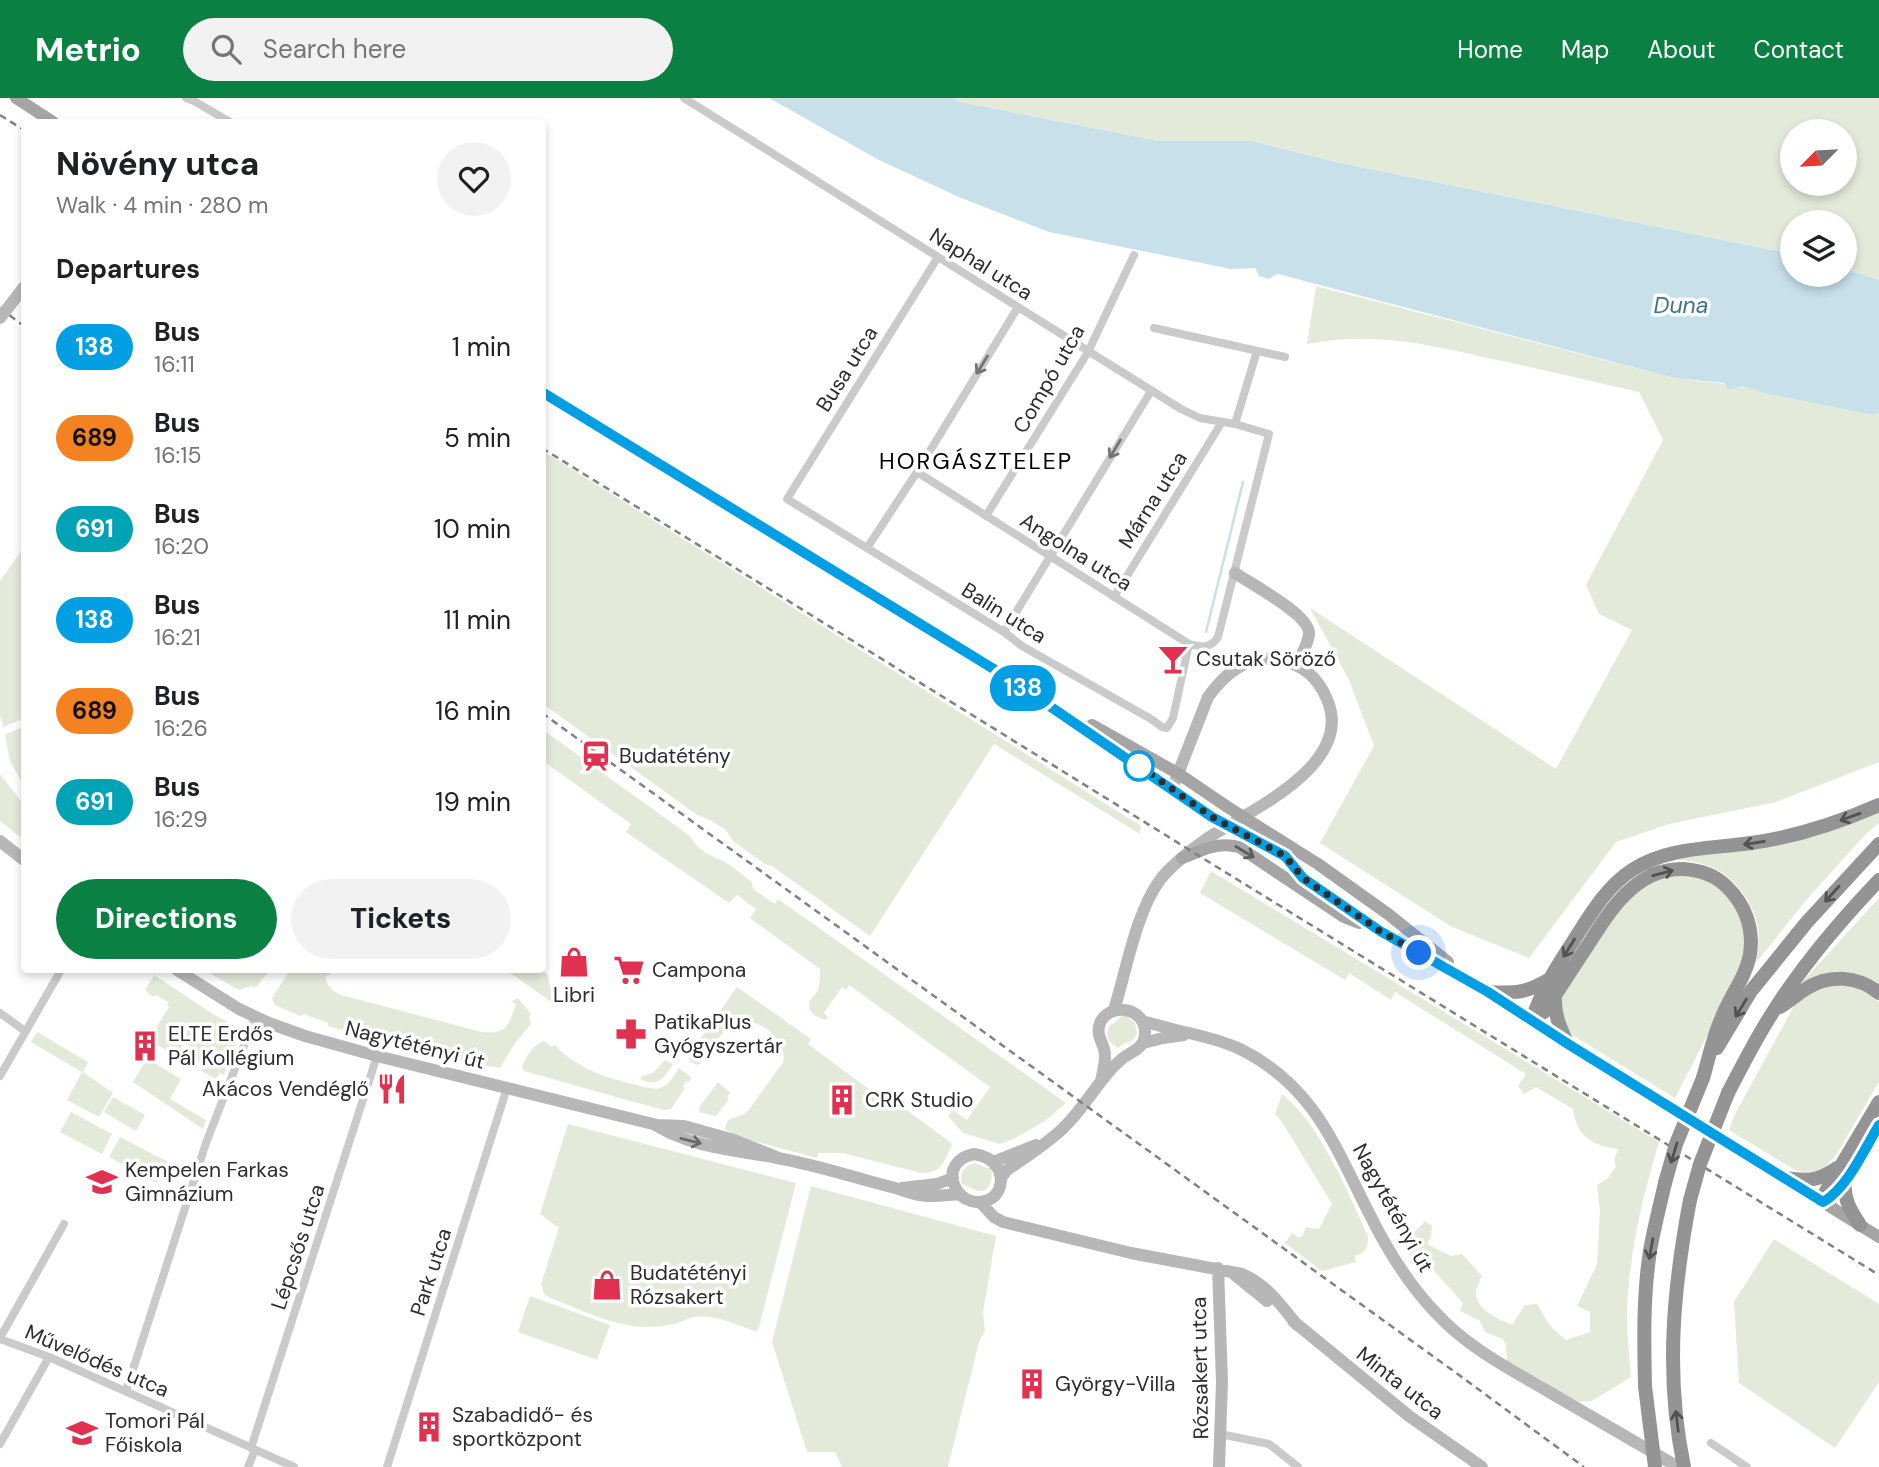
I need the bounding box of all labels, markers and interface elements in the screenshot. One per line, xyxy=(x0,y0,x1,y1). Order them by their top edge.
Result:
search box xyxy=(183,18,673,81)
text: Metrio xyxy=(35,28,141,71)
icon: search xyxy=(207,30,245,68)
text: Search here xyxy=(263,32,406,66)
text: Home xyxy=(1457,34,1523,65)
text: Map xyxy=(1561,34,1609,65)
text: About xyxy=(1647,34,1716,65)
text: Contact xyxy=(1754,34,1844,65)
north arrow xyxy=(1780,119,1857,196)
map controls xyxy=(1780,119,1857,287)
text: Növény utca xyxy=(56,142,259,185)
button: heart xyxy=(437,142,511,216)
text: Walk · 4 min · 280 m xyxy=(56,190,268,220)
button: layers xyxy=(1780,210,1857,287)
street label: Naphal utca xyxy=(924,221,1038,307)
text: Departures xyxy=(56,252,200,286)
water label: Duna xyxy=(1653,290,1709,320)
text: Bus xyxy=(154,315,200,349)
street label: Compó utca xyxy=(1007,320,1091,438)
street label: Busa utca xyxy=(810,321,884,417)
text: 1 min xyxy=(452,330,511,364)
text: 138 xyxy=(75,331,114,362)
text: 16:11 xyxy=(154,349,195,379)
one-way arrow xyxy=(975,355,989,375)
text: Bus xyxy=(154,406,200,440)
text: 5 min xyxy=(444,421,511,455)
text: 689 xyxy=(72,422,117,453)
one-way arrow xyxy=(1108,439,1122,459)
text: 16:15 xyxy=(154,440,201,470)
district label: HORGÁSZTELEP xyxy=(879,446,1073,476)
street label: Márna utca xyxy=(1112,446,1194,554)
text: Bus xyxy=(154,497,200,531)
street label: Angolna utca xyxy=(1015,507,1137,597)
text: 10 min xyxy=(434,512,511,546)
text: 691 xyxy=(75,513,114,544)
text: 16:20 xyxy=(154,531,209,561)
street label: Balin utca xyxy=(956,576,1052,650)
text: Bus xyxy=(154,588,200,622)
text: 11 min xyxy=(444,603,511,637)
text: 138 xyxy=(75,604,114,635)
text: 16:21 xyxy=(154,622,201,652)
bar icon: Csutak Söröző xyxy=(1156,642,1190,676)
place label: Csutak Söröző xyxy=(1196,645,1336,673)
line badge: 138 xyxy=(983,665,1063,711)
text: 138 xyxy=(1004,672,1042,703)
text: Bus xyxy=(154,679,200,713)
text: 16 min xyxy=(435,694,511,728)
text: 689 xyxy=(72,695,117,726)
text: 16:26 xyxy=(154,713,208,743)
station icon: Budatétény xyxy=(579,739,613,773)
place label: Budatétény xyxy=(619,742,731,770)
unlabelled marker xyxy=(1124,751,1154,781)
text: Bus xyxy=(154,770,200,804)
text: 19 min xyxy=(435,785,511,819)
text: 691 xyxy=(75,786,114,817)
text: 16:29 xyxy=(154,804,208,834)
one-way arrow xyxy=(1839,812,1861,824)
one-way arrow xyxy=(1743,836,1765,849)
one-way arrow xyxy=(1235,845,1255,859)
one-way arrow xyxy=(1652,865,1674,878)
button: Directions xyxy=(56,879,277,959)
button: Tickets xyxy=(291,879,511,959)
one-way arrow xyxy=(1824,885,1840,903)
your location xyxy=(1401,935,1436,970)
one-way arrow xyxy=(1562,937,1576,957)
shop icon: Libri xyxy=(557,945,591,979)
supermarket icon: Campona xyxy=(612,953,646,987)
place label: Campona xyxy=(652,956,746,984)
place label: Libri xyxy=(553,981,595,1009)
one-way arrow xyxy=(1734,998,1748,1018)
place label: PatikaPlus Gyógyszertár xyxy=(654,1008,783,1060)
street label: Nagytétényi út xyxy=(342,1014,488,1076)
pharmacy icon: PatikaPlus Gyógyszertár xyxy=(614,1017,648,1051)
place label: ELTE Erdős Pál Kollégium xyxy=(168,1020,294,1072)
building icon: ELTE Erdős Pál Kollégium xyxy=(128,1029,162,1063)
restaurant icon: Akácos Vendéglő xyxy=(375,1072,409,1106)
place label: Akácos Vendéglő xyxy=(202,1075,369,1103)
building icon: CRK Studio xyxy=(825,1083,859,1117)
place label: CRK Studio xyxy=(865,1086,974,1114)
one-way arrow xyxy=(680,1135,702,1148)
street label: Nagytétényi út xyxy=(1346,1139,1440,1277)
one-way arrow xyxy=(1666,1142,1679,1164)
place label: Kempelen Farkas Gimnázium xyxy=(125,1156,289,1208)
school or university icon: Kempelen Farkas Gimnázium xyxy=(85,1165,119,1199)
street label: Lépcsős utca xyxy=(265,1181,331,1313)
street label: Park utca xyxy=(404,1225,458,1319)
one-way arrow xyxy=(1644,1237,1657,1260)
place label: Budatétényi Rózsakert xyxy=(630,1259,747,1311)
shop icon: Budatétényi Rózsakert xyxy=(590,1268,624,1302)
street label: Rózsakert utca xyxy=(1185,1296,1215,1440)
street label: Művelődés utca xyxy=(21,1318,173,1404)
street label: Minta utca xyxy=(1351,1340,1449,1426)
building icon: György-Villa xyxy=(1015,1367,1049,1401)
place label: György-Villa xyxy=(1055,1370,1175,1398)
place label: Szabadidő- és sportközpont xyxy=(452,1401,593,1453)
place label: Tomori Pál Főiskola xyxy=(105,1407,205,1459)
building icon: Szabadidő- és sportközpont xyxy=(412,1410,446,1444)
one-way arrow xyxy=(1670,1410,1683,1432)
school or university icon: Tomori Pál Főiskola xyxy=(65,1416,99,1450)

